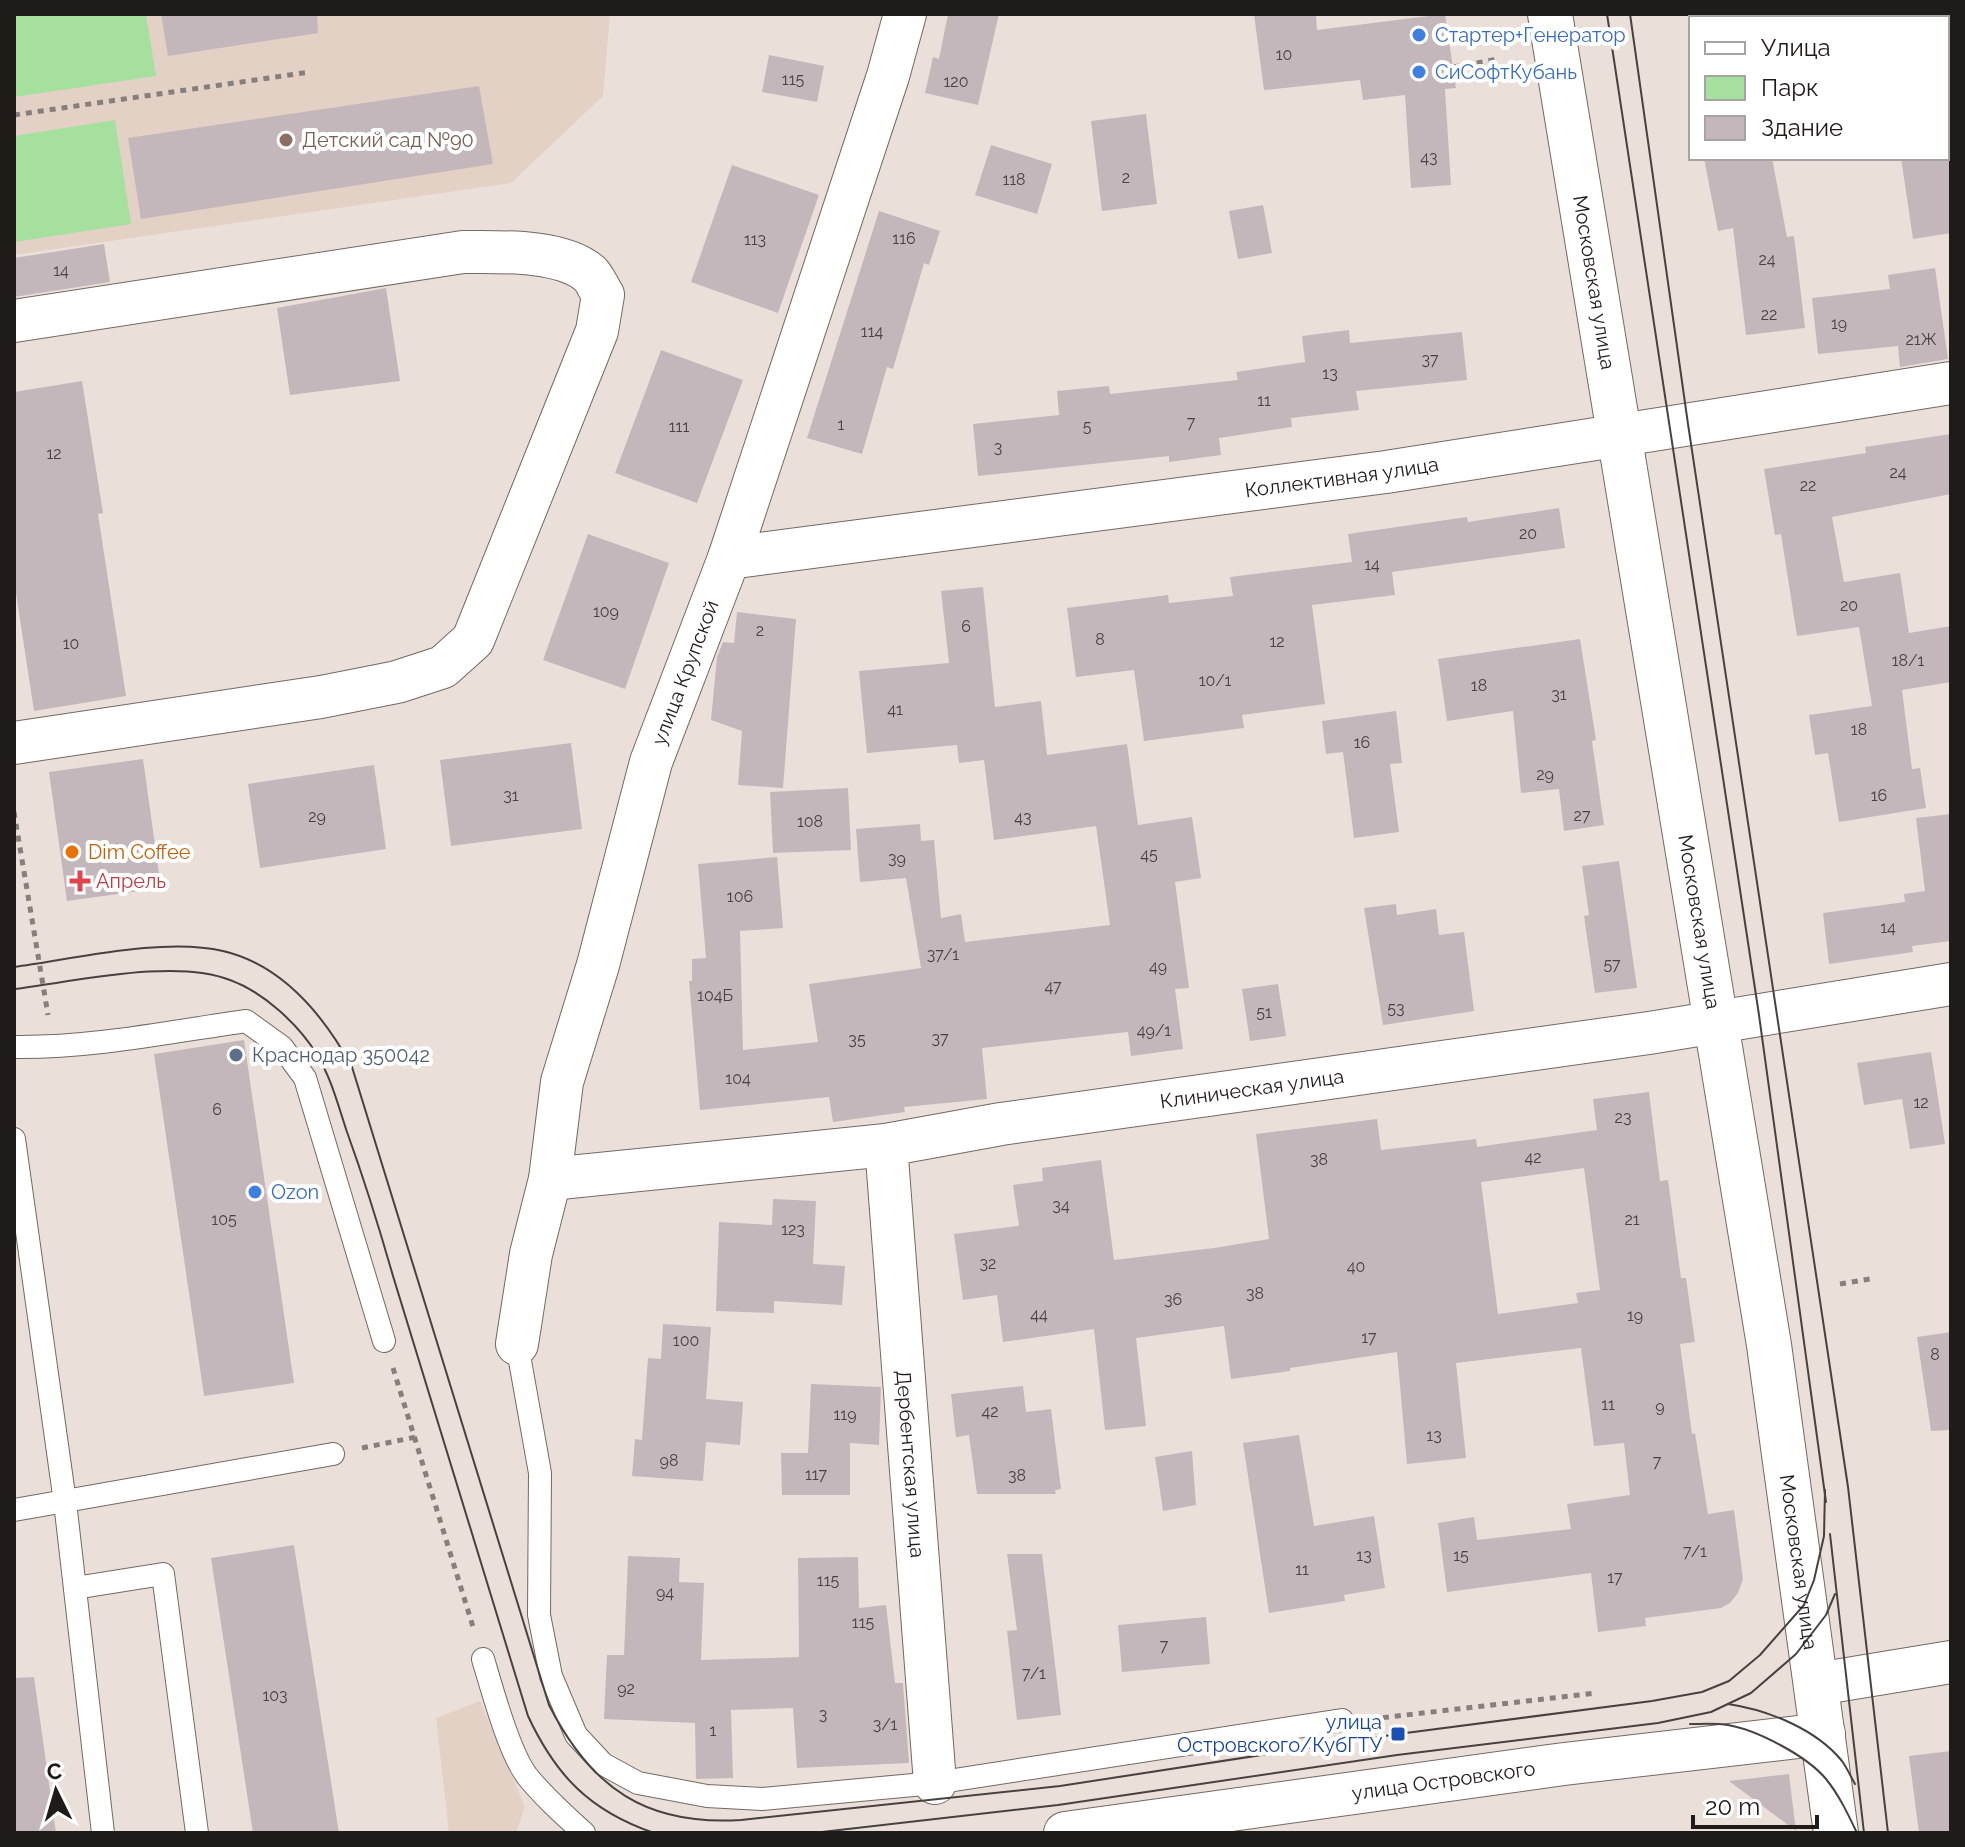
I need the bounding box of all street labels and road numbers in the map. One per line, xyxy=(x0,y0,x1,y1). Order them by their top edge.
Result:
street label: Московская улица xyxy=(1568,193,1620,371)
street label: Коллективная улица xyxy=(1243,452,1440,502)
street label: улица Крупской xyxy=(647,597,724,749)
street label: Московская улица xyxy=(1673,833,1726,1011)
street label: Клиническая улица xyxy=(1158,1064,1345,1114)
street label: Дербентская улица xyxy=(891,1369,930,1559)
street label: Московская улица xyxy=(1775,1473,1823,1651)
street label: улица Островского xyxy=(1350,1756,1537,1805)

